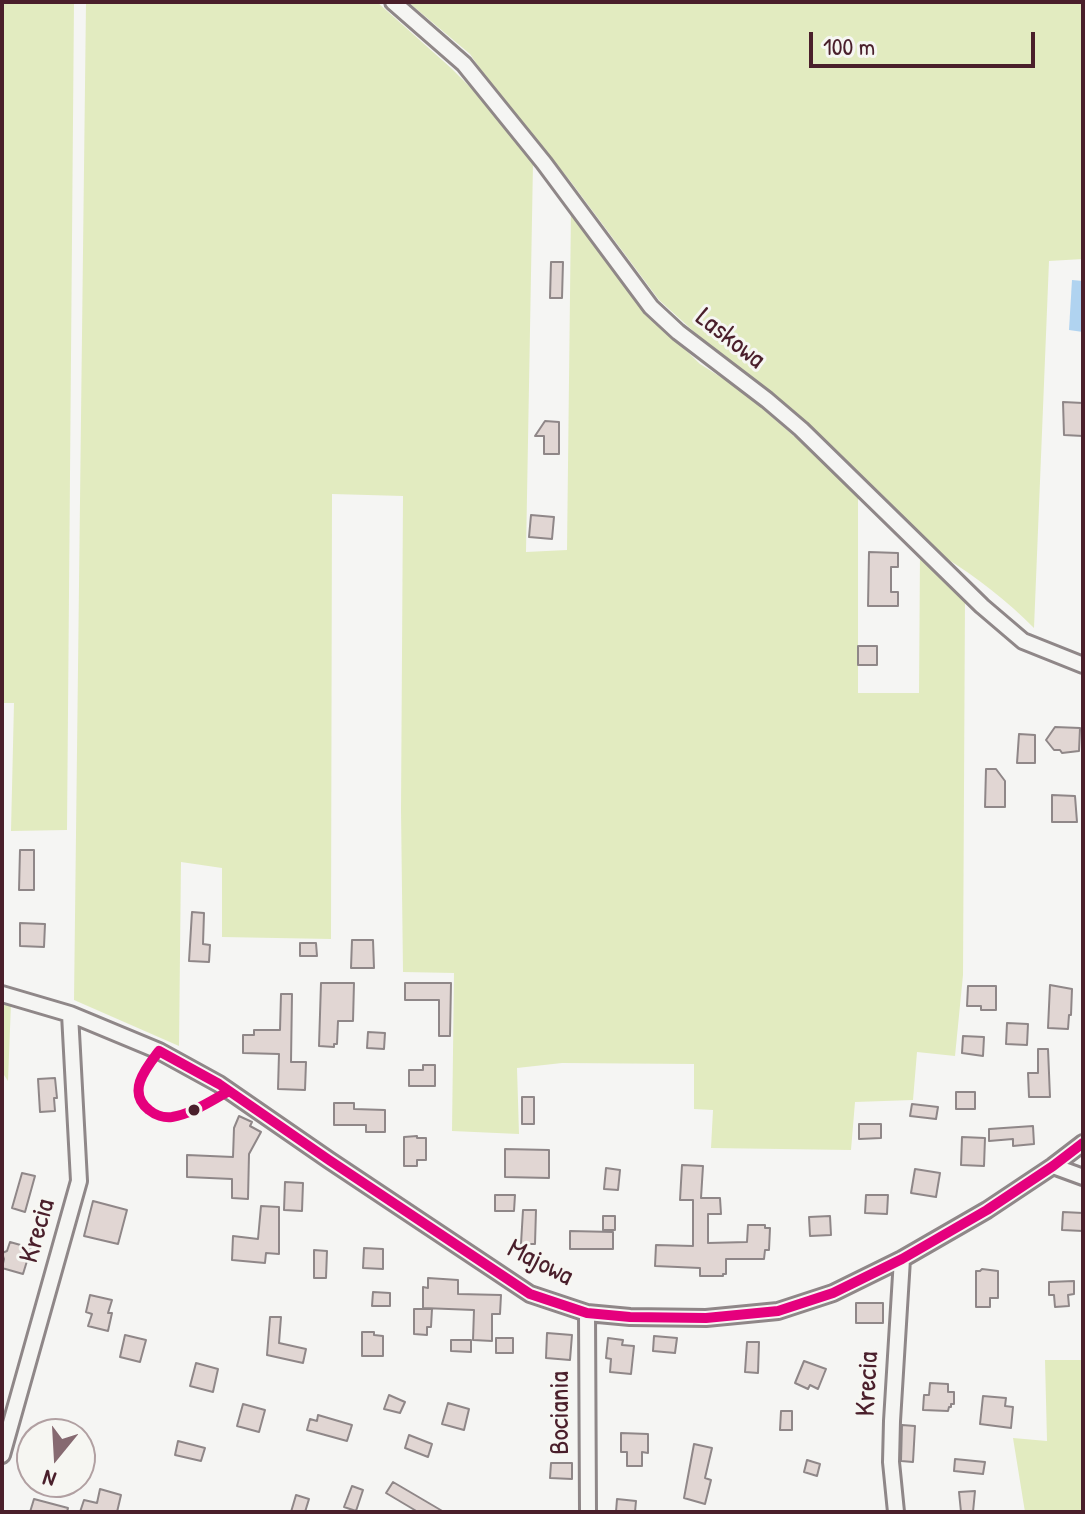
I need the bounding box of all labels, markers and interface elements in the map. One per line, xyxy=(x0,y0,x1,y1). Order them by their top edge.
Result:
scale bar xyxy=(813,16,1039,66)
text: 100 m xyxy=(823,30,875,62)
street label: Laskowa xyxy=(689,301,771,377)
unlabelled marker xyxy=(186,1102,202,1118)
street label: Krecia xyxy=(13,1195,63,1267)
street label: Majowa xyxy=(501,1232,579,1294)
street label: Krecia xyxy=(850,1351,886,1417)
street label: Bociania xyxy=(544,1371,578,1455)
north arrow xyxy=(16,1418,96,1498)
text: N xyxy=(39,1463,59,1495)

